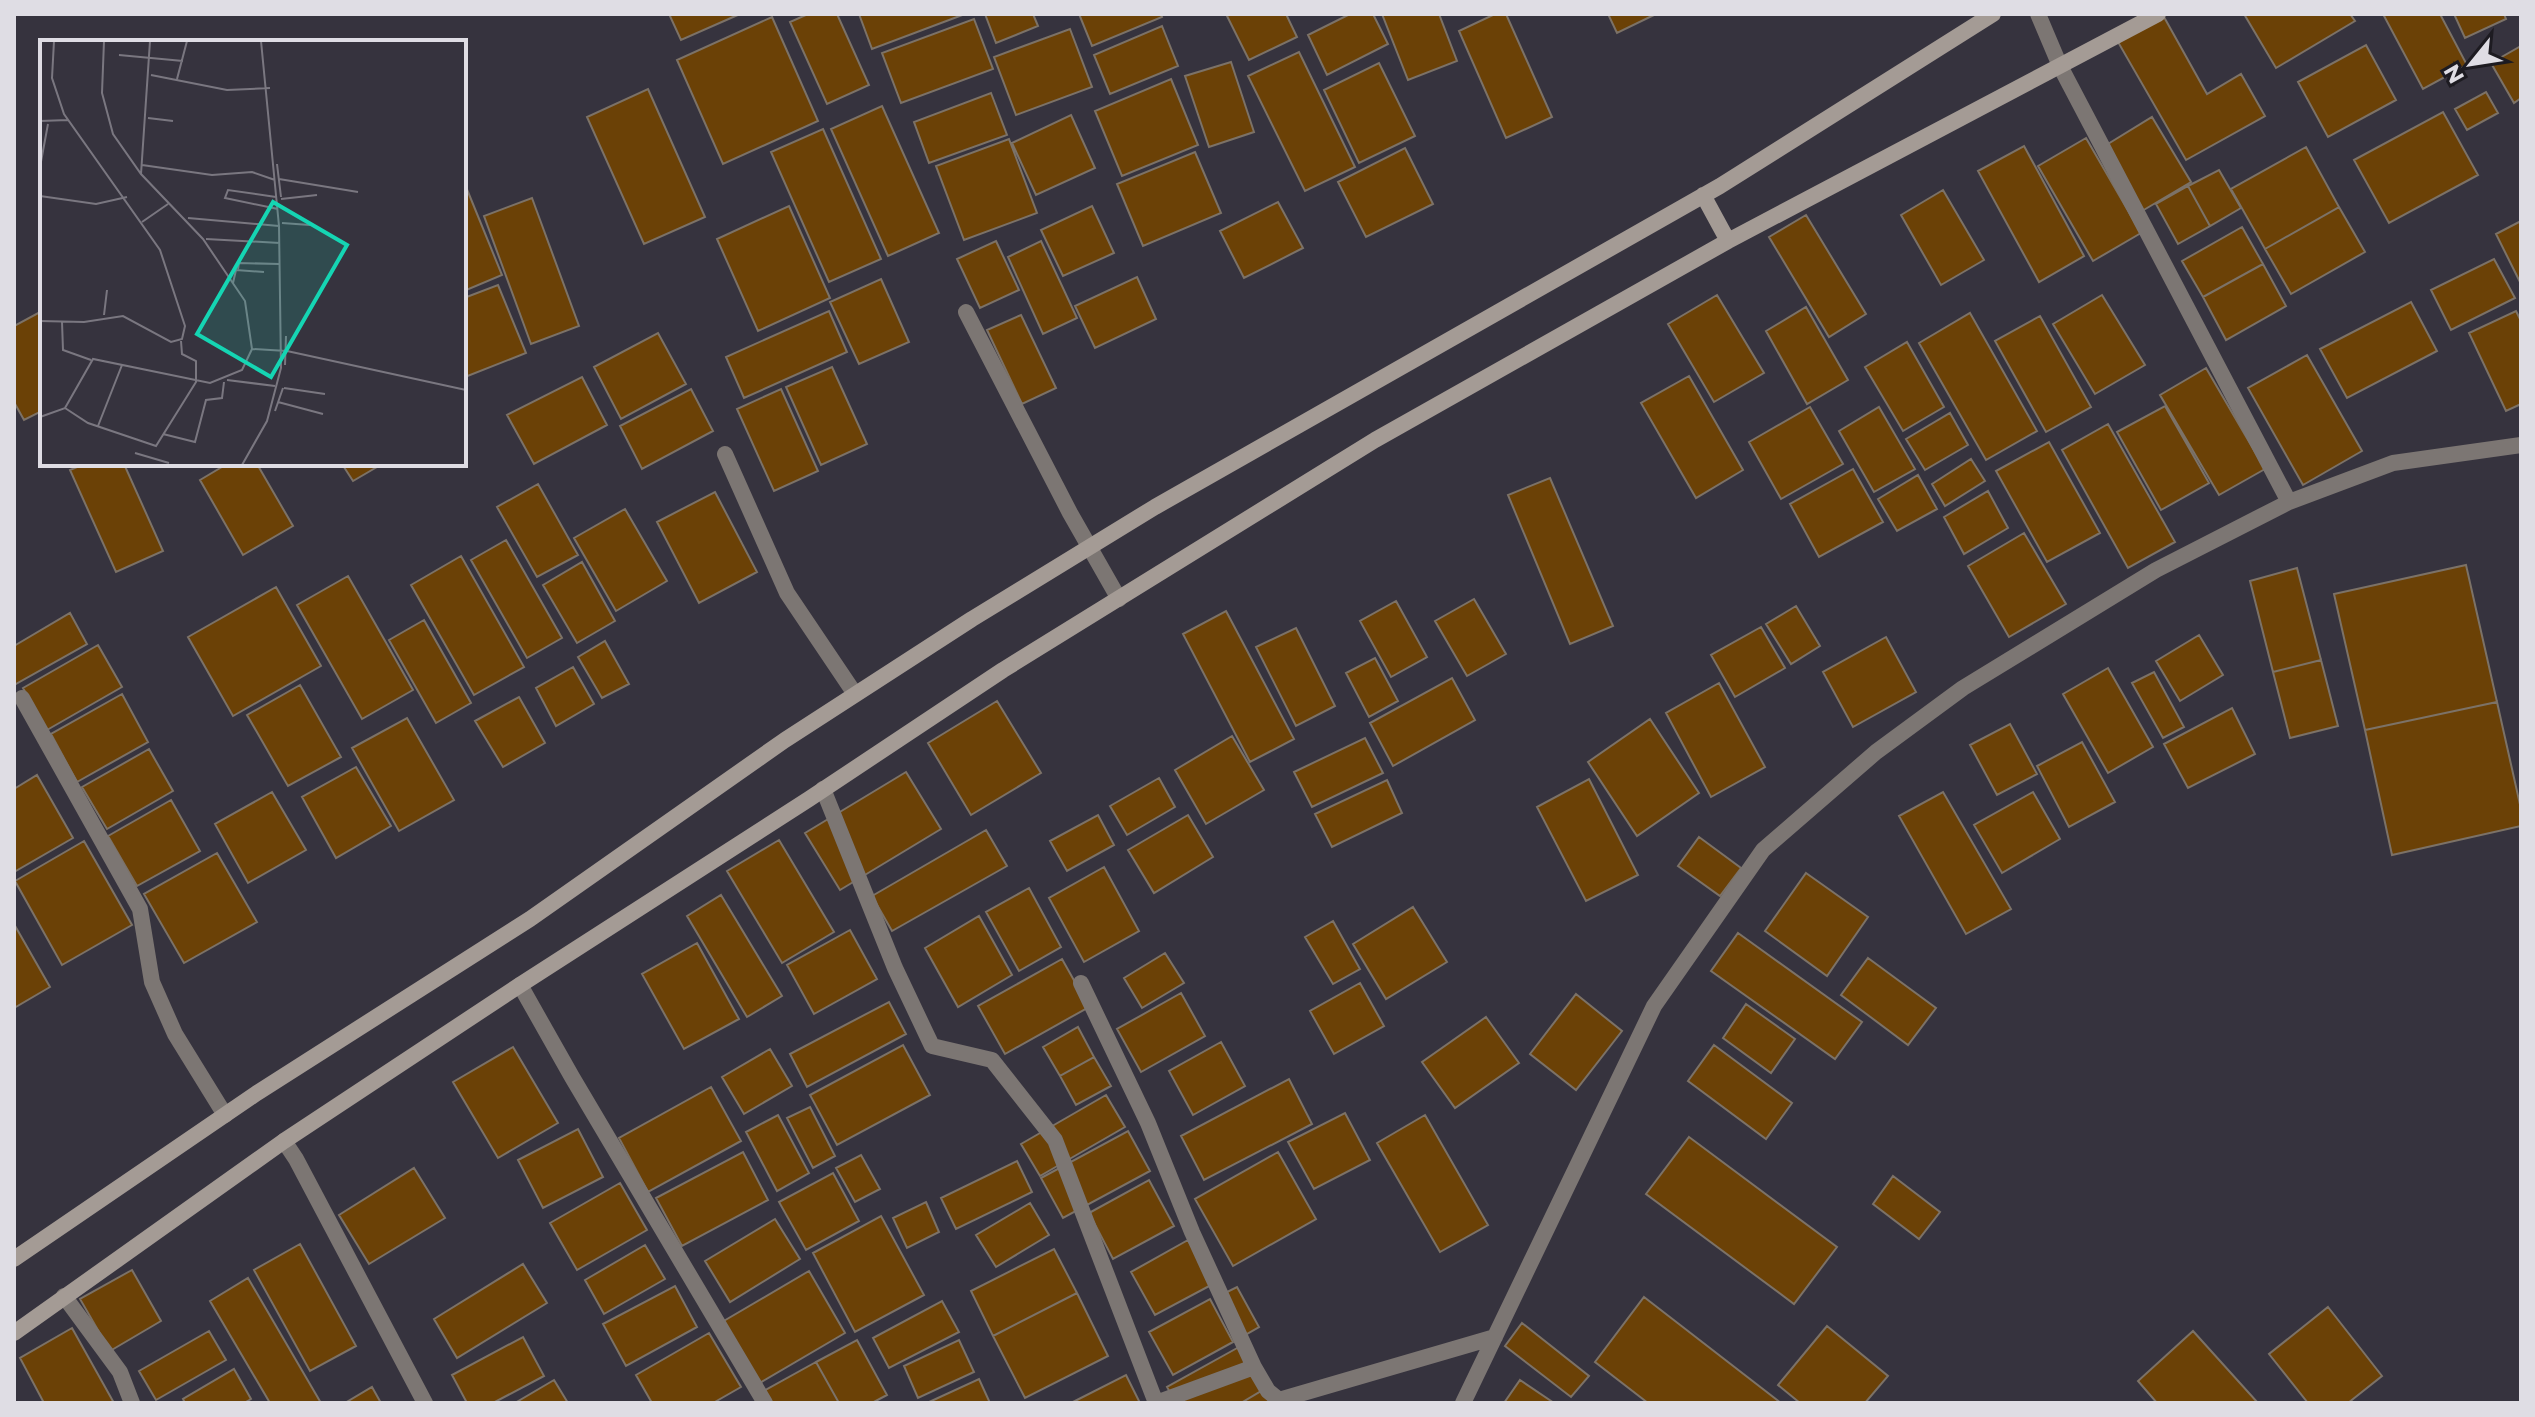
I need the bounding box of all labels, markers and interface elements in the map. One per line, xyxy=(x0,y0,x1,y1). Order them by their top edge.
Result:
north arrow xyxy=(2431,24,2511,104)
inset map xyxy=(40,40,466,466)
text: N xyxy=(2438,59,2470,88)

